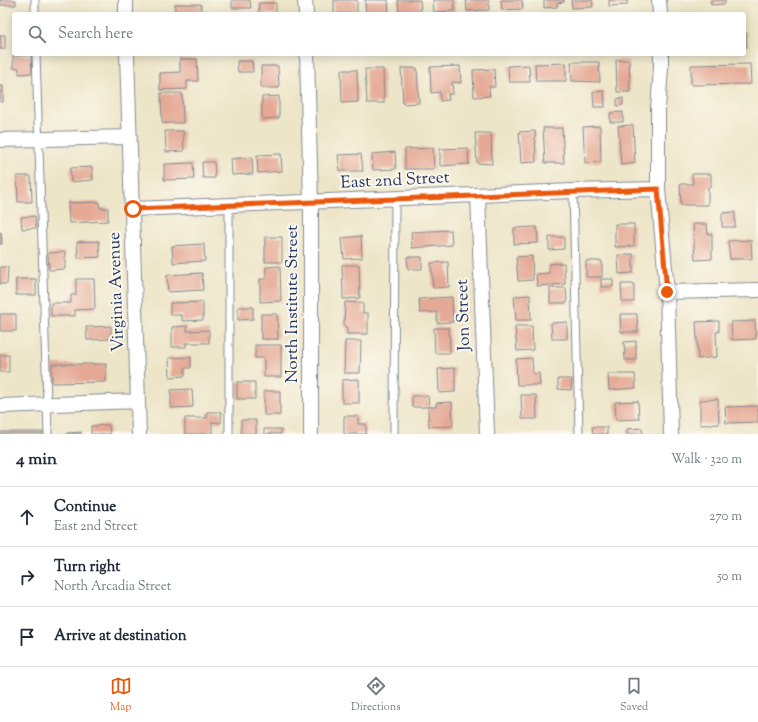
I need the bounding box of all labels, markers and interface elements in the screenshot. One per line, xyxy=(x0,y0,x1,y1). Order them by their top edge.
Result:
search box xyxy=(12,12,746,56)
icon: search xyxy=(26,23,48,45)
text: Search here xyxy=(58,24,133,45)
street label: East 2nd Street xyxy=(340,166,450,196)
route start xyxy=(124,200,142,218)
street label: North Institute Street xyxy=(281,225,305,383)
street label: Virginia Avenue xyxy=(103,231,131,352)
street label: Jon Street xyxy=(451,279,477,352)
route end xyxy=(658,283,676,301)
text: 4 min xyxy=(16,448,57,472)
text: Walk · 320 m xyxy=(671,451,742,469)
text: Continue xyxy=(54,497,116,518)
icon: ahead xyxy=(16,506,38,528)
text: 270 m xyxy=(709,508,742,526)
text: East 2nd Street xyxy=(54,518,138,536)
text: Turn right xyxy=(54,557,120,578)
icon: right xyxy=(16,566,38,588)
text: 50 m xyxy=(717,568,742,586)
text: North Arcadia Street xyxy=(54,578,171,596)
icon: arrive xyxy=(16,626,38,648)
text: Arrive at destination xyxy=(54,626,187,647)
tab: Map xyxy=(110,675,132,715)
tab: Directions xyxy=(351,675,401,715)
tab: Saved xyxy=(620,675,648,715)

